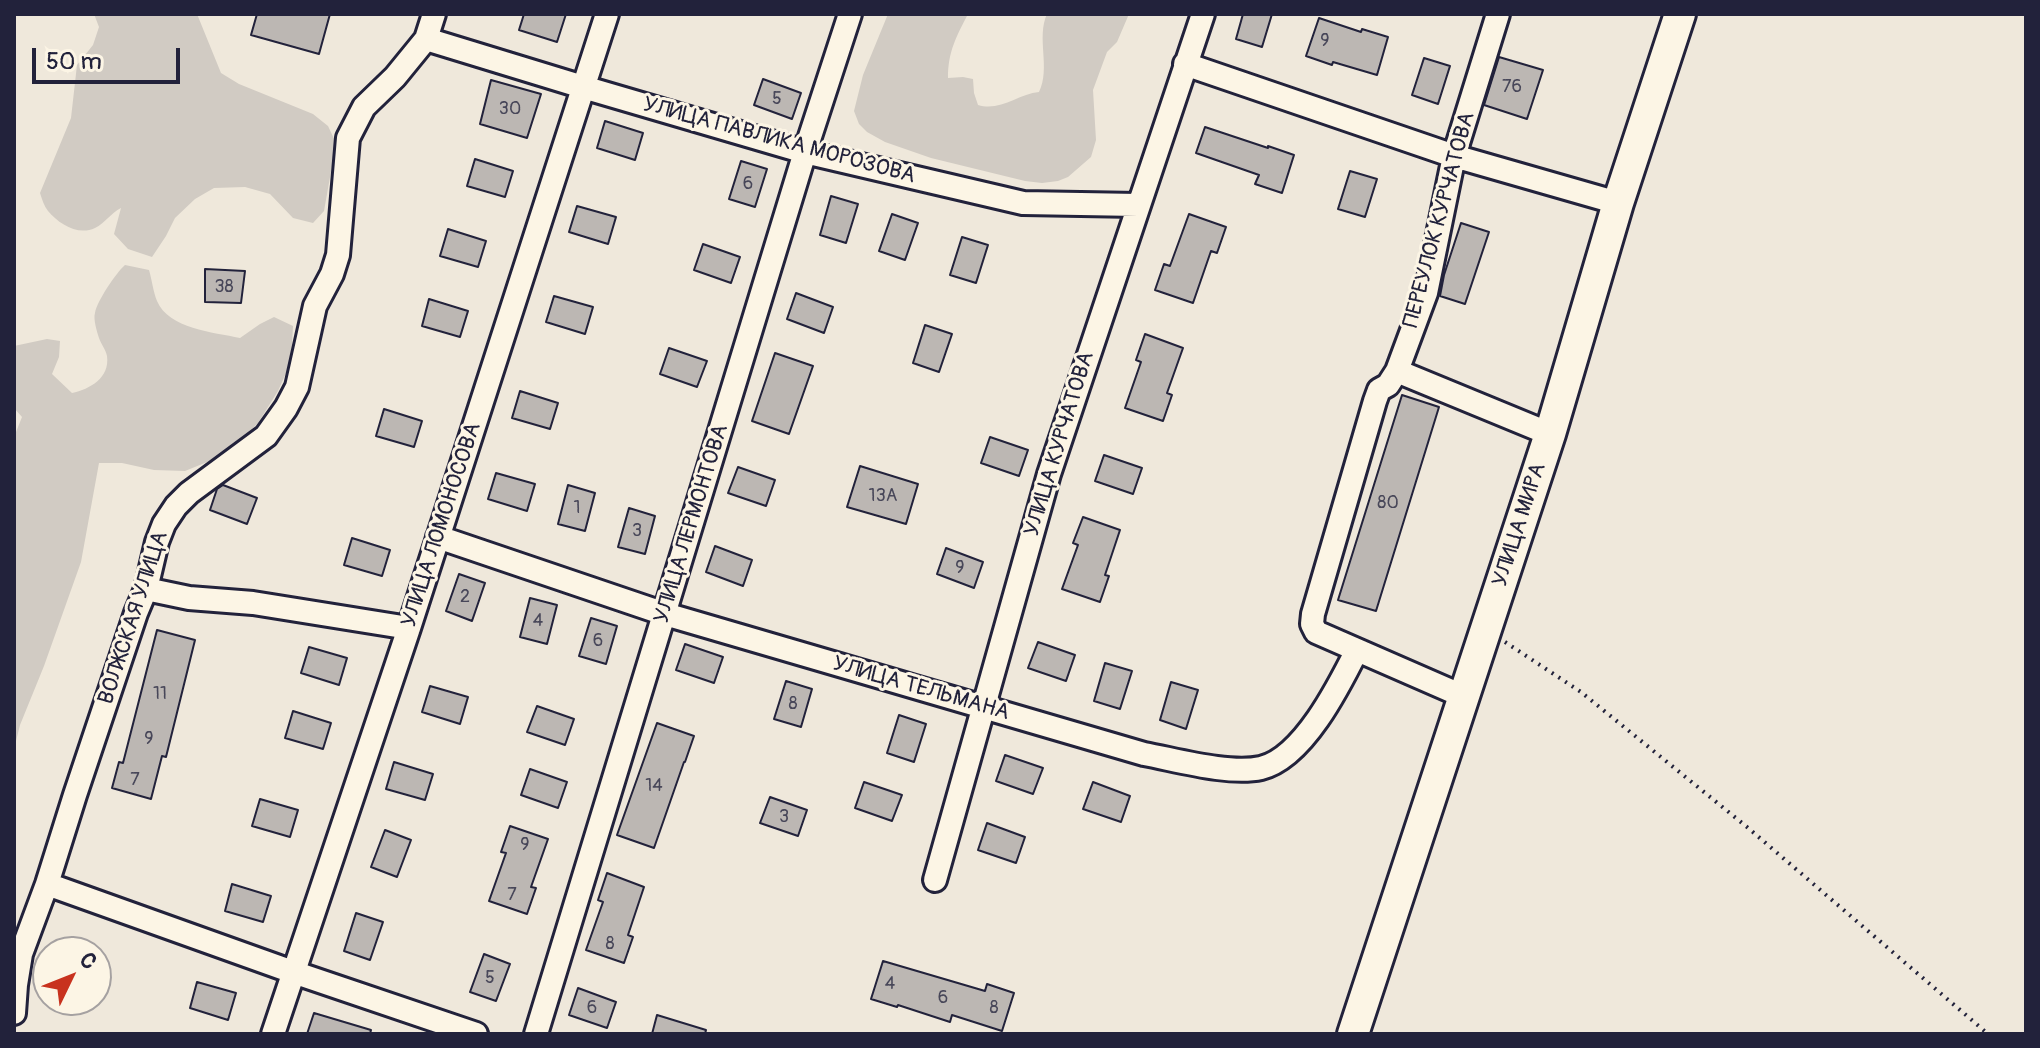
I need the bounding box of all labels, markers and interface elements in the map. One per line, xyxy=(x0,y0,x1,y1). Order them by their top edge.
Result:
house number: 9 xyxy=(1320,30,1330,52)
scale bar xyxy=(36,32,184,82)
text: 50 m xyxy=(46,47,102,76)
house number: 76 xyxy=(1502,76,1522,98)
house number: 5 xyxy=(772,88,782,110)
street label: УЛИЦА ПАВЛИКА МОРОЗОВА xyxy=(640,92,918,190)
house number: 30 xyxy=(499,98,521,120)
street label: ПЕРЕУЛОК КУРЧАТОВА xyxy=(1399,109,1481,331)
house number: 6 xyxy=(743,173,753,195)
house number: 38 xyxy=(214,276,234,298)
street label: УЛИЦА КУРЧАТОВА xyxy=(1019,349,1101,539)
street label: УЛИЦА ЛОМОНОСОВА xyxy=(396,419,488,631)
street label: УЛИЦА ЛЕРМОНТОВА xyxy=(649,421,735,627)
street label: УЛИЦА МИРА xyxy=(1488,460,1552,590)
house number: 13А xyxy=(869,485,897,507)
house number: 80 xyxy=(1377,492,1399,514)
house number: 1 xyxy=(573,497,581,519)
house number: 3 xyxy=(632,520,642,542)
street label: ВОЛЖСКАЯ УЛИЦА xyxy=(94,528,174,708)
house number: 9 xyxy=(955,557,965,579)
house number: 2 xyxy=(460,586,470,608)
house number: 4 xyxy=(533,610,543,632)
house number: 6 xyxy=(593,630,603,652)
street label: УЛИЦА ТЕЛЬМАНА xyxy=(830,651,1012,727)
house number: 11 xyxy=(153,683,167,705)
house number: 8 xyxy=(788,693,798,715)
house number: 9 xyxy=(144,728,154,750)
house number: 7 xyxy=(130,769,140,791)
house number: 14 xyxy=(645,775,663,797)
house number: 3 xyxy=(779,806,789,828)
house number: 9 xyxy=(520,834,530,856)
house number: 7 xyxy=(507,884,517,906)
house number: 8 xyxy=(605,933,615,955)
north arrow xyxy=(32,936,112,1016)
text: С xyxy=(73,946,103,976)
house number: 5 xyxy=(485,967,495,989)
house number: 4 xyxy=(885,973,895,995)
house number: 6 xyxy=(938,987,948,1009)
house number: 6 xyxy=(587,997,597,1019)
house number: 8 xyxy=(989,997,999,1019)

